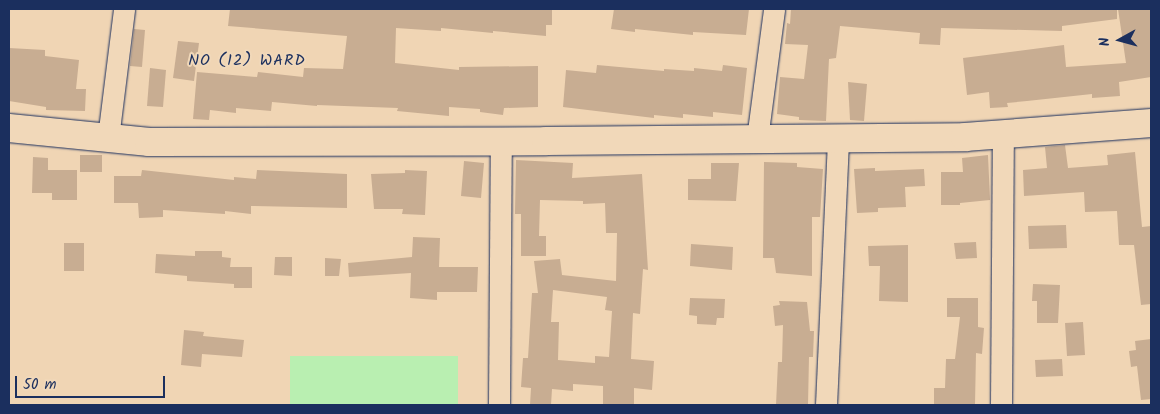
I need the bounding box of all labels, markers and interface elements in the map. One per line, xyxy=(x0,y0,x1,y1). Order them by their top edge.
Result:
north arrow xyxy=(1095,15,1145,65)
text: N xyxy=(1094,36,1117,48)
district label: NO (12) WARD xyxy=(187,51,307,71)
scale bar xyxy=(18,366,168,398)
text: 50 m xyxy=(23,373,57,397)

